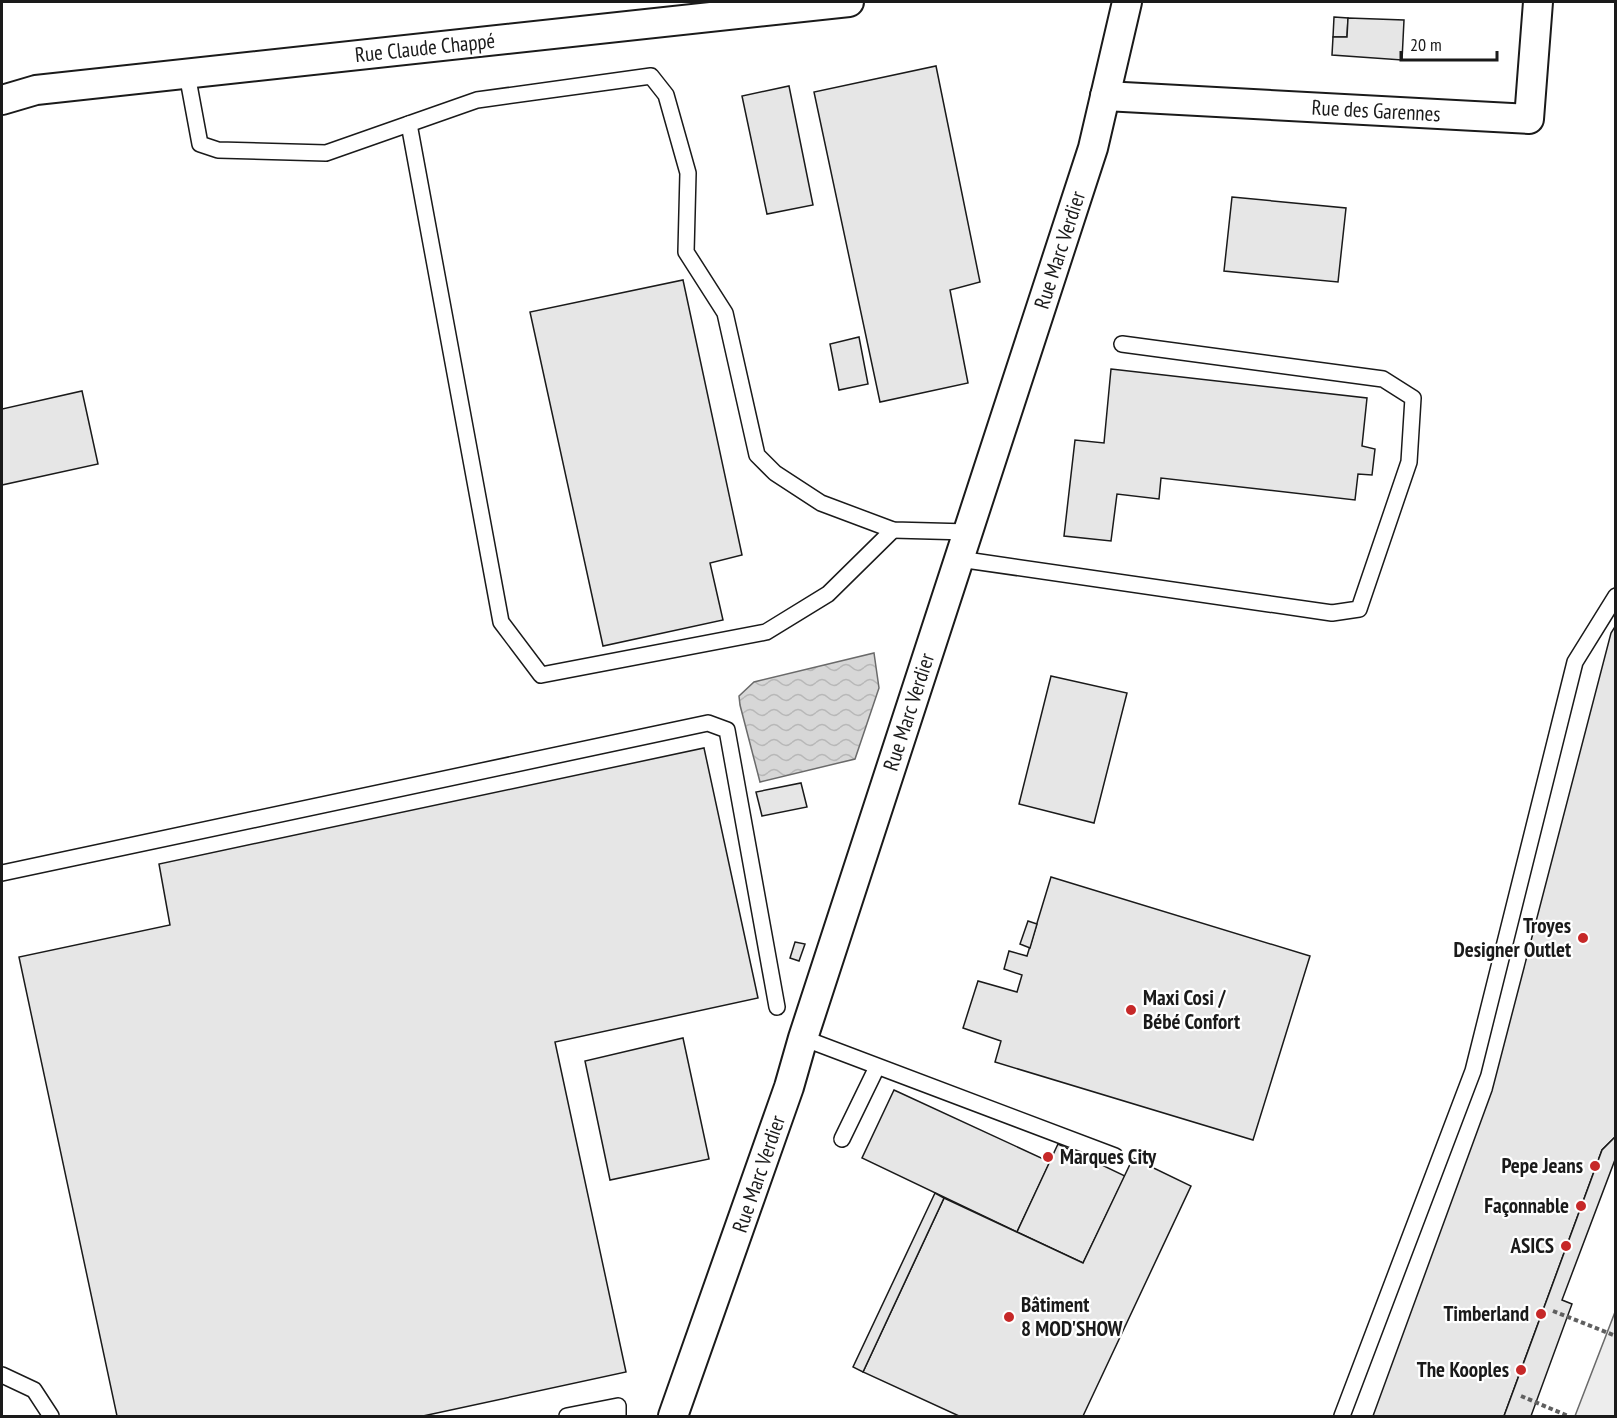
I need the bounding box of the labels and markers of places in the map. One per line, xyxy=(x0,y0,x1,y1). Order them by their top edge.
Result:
place label: Troyes Designer Outlet xyxy=(1453,912,1571,963)
marker: Troyes Designer Outlet xyxy=(1576,931,1590,945)
place label: Maxi Cosi / Bébé Confort xyxy=(1143,984,1240,1035)
marker: Maxi Cosi / Bébé Confort xyxy=(1124,1003,1138,1017)
place label: Marques City xyxy=(1060,1143,1157,1170)
marker: Marques City xyxy=(1041,1150,1055,1164)
place label: Pepe Jeans xyxy=(1501,1152,1583,1179)
marker: Pepe Jeans xyxy=(1588,1159,1602,1173)
place label: Façonnable xyxy=(1484,1192,1569,1219)
marker: Façonnable xyxy=(1574,1199,1588,1213)
place label: ASICS xyxy=(1509,1232,1554,1259)
marker: ASICS xyxy=(1559,1239,1573,1253)
place label: Bâtiment 8 MOD'SHOW xyxy=(1021,1291,1124,1342)
place label: Timberland xyxy=(1443,1300,1529,1327)
marker: Timberland xyxy=(1534,1307,1548,1321)
marker: Bâtiment 8 MOD'SHOW xyxy=(1002,1310,1016,1324)
place label: The Kooples xyxy=(1417,1356,1509,1383)
marker: The Kooples xyxy=(1514,1363,1528,1377)

